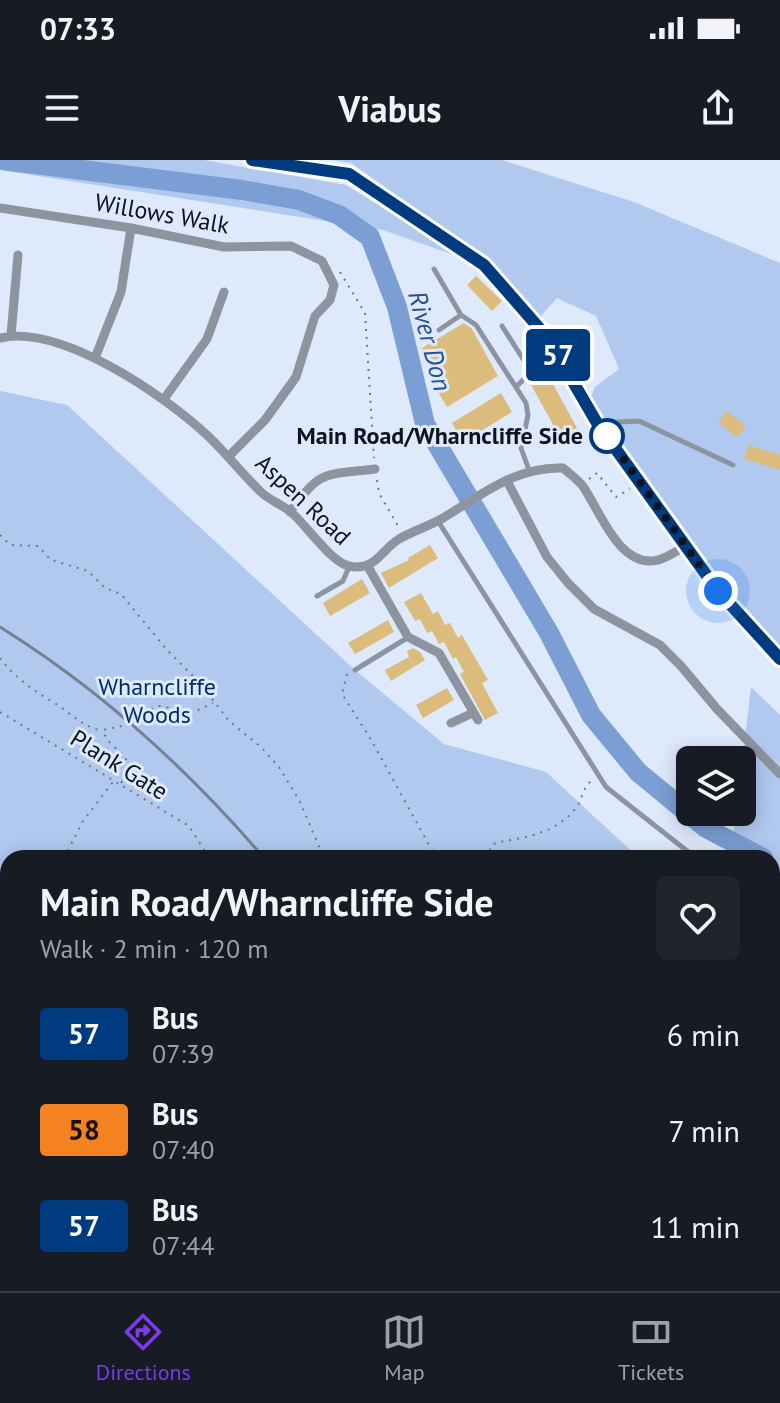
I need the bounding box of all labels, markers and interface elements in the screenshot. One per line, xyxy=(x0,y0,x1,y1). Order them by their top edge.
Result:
text: 07:33 xyxy=(40,9,116,48)
text: Viabus xyxy=(338,85,442,132)
icon: menu xyxy=(40,86,84,130)
icon: share xyxy=(696,86,740,130)
street label: Willows Walk xyxy=(92,186,232,241)
water label: River Don xyxy=(401,287,460,395)
line badge: 57 xyxy=(522,329,594,381)
text: 57 xyxy=(542,336,574,373)
marker: Main Road/Wharncliffe Side xyxy=(590,419,624,453)
place label: Main Road/Wharncliffe Side xyxy=(297,420,583,451)
street label: Aspen Road xyxy=(249,447,358,552)
your location xyxy=(698,571,738,611)
park label: Wharncliffe Woods xyxy=(98,671,216,730)
street label: Plank Gate xyxy=(65,722,174,807)
map controls xyxy=(676,746,756,826)
button: layers xyxy=(676,746,756,826)
button: heart xyxy=(656,876,740,960)
text: Main Road/Wharncliffe Side xyxy=(40,877,494,926)
text: Walk · 2 min · 120 m xyxy=(40,932,268,965)
text: Bus xyxy=(152,998,199,1037)
text: 57 xyxy=(68,1015,100,1052)
text: 6 min xyxy=(667,1015,740,1054)
text: 07:39 xyxy=(152,1037,214,1070)
text: Bus xyxy=(152,1094,199,1133)
text: 58 xyxy=(68,1111,100,1148)
text: 7 min xyxy=(668,1111,740,1150)
text: 07:40 xyxy=(152,1133,214,1166)
text: Bus xyxy=(152,1190,199,1229)
text: 57 xyxy=(68,1207,100,1244)
text: 11 min xyxy=(650,1207,740,1246)
text: 07:44 xyxy=(152,1229,214,1262)
tab: Directions xyxy=(96,1310,191,1386)
tab: Map xyxy=(382,1310,426,1386)
tab: Tickets xyxy=(618,1310,684,1386)

